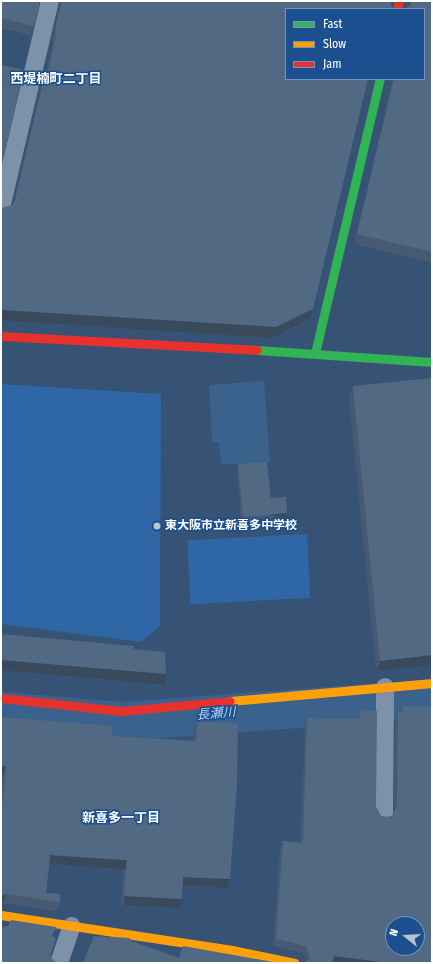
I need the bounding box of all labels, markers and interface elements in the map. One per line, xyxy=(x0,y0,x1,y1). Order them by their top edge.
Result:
legend xyxy=(285,8,425,80)
text: Fast xyxy=(323,17,342,31)
text: Slow xyxy=(323,37,346,51)
text: Jam xyxy=(323,57,341,71)
district label: 西堤楠町二丁目 xyxy=(11,71,101,87)
place label: 東大阪市立新喜多中学校 xyxy=(165,519,297,533)
marker: 東大阪市立新喜多中学校 xyxy=(152,521,162,531)
water label: 長瀬川 xyxy=(196,705,236,723)
district label: 新喜多一丁目 xyxy=(82,810,160,826)
north arrow xyxy=(385,916,425,956)
text: N xyxy=(387,927,401,938)

